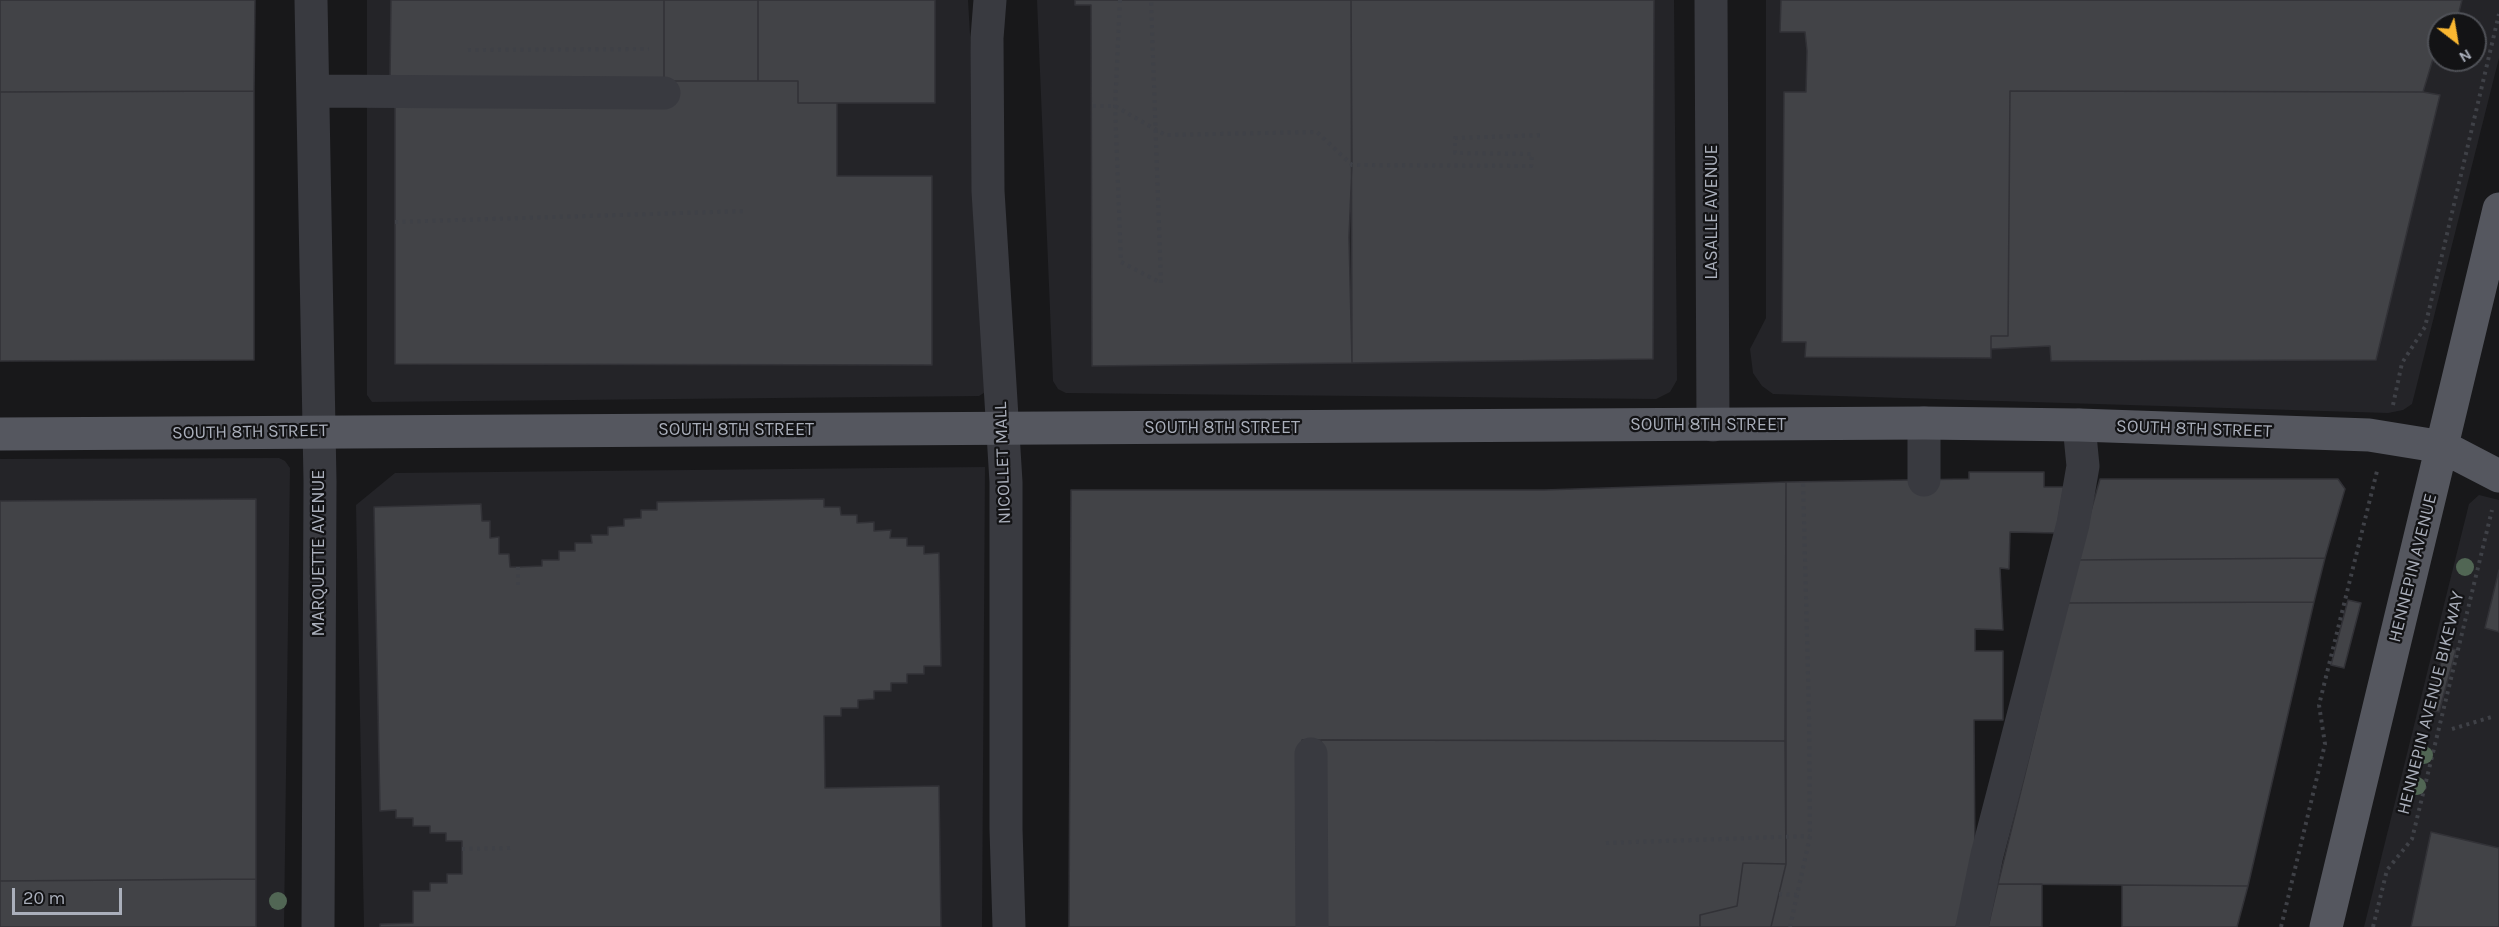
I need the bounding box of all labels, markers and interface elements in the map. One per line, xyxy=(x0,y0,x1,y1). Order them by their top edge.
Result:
north arrow xyxy=(2427,12,2487,72)
text: N xyxy=(2456,45,2475,67)
street label: LASALLE AVENUE xyxy=(1701,144,1723,280)
street label: NICOLLET MALL xyxy=(990,401,1016,525)
street label: SOUTH 8TH STREET xyxy=(1630,414,1786,436)
street label: SOUTH 8TH STREET xyxy=(2116,415,2272,443)
street label: SOUTH 8TH STREET xyxy=(1144,417,1300,439)
street label: SOUTH 8TH STREET xyxy=(658,419,814,441)
street label: SOUTH 8TH STREET xyxy=(172,420,328,444)
street label: MARQUETTE AVENUE xyxy=(308,470,330,636)
street label: HENNEPIN AVENUE xyxy=(2384,491,2442,645)
street label: HENNEPIN AVENUE BIKEWAY xyxy=(2393,589,2469,817)
scale bar xyxy=(15,876,124,914)
text: 20 m xyxy=(23,887,65,909)

